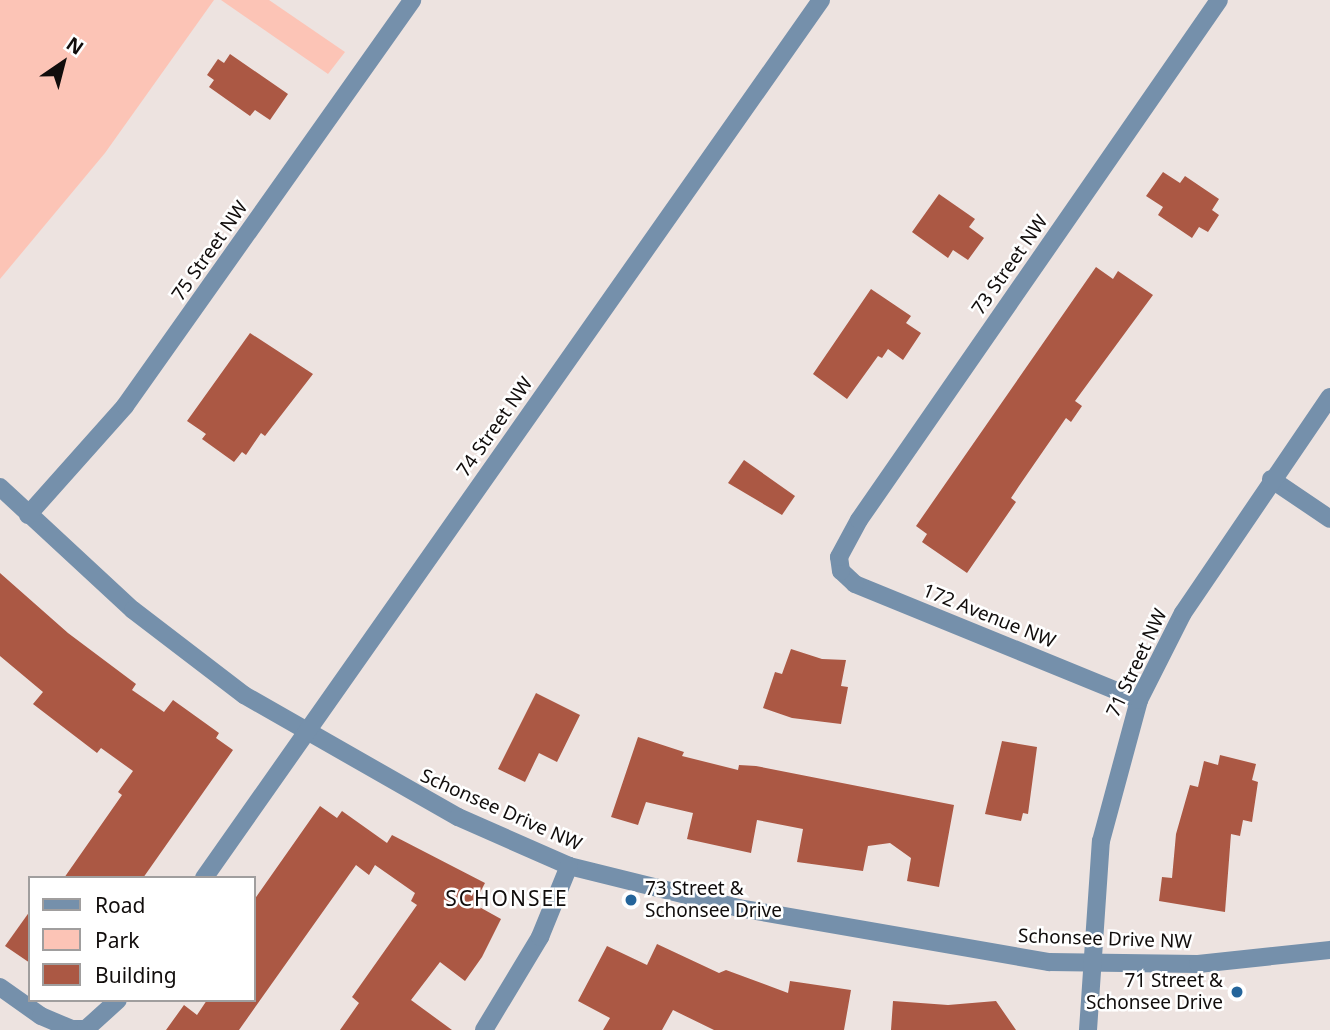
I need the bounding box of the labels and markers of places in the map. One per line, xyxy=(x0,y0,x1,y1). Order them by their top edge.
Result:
place label: 73 Street & Schonsee Drive xyxy=(645,878,782,922)
marker: 73 Street & Schonsee Drive xyxy=(623,892,639,908)
place label: 71 Street & Schonsee Drive xyxy=(1086,970,1223,1014)
marker: 71 Street & Schonsee Drive xyxy=(1229,984,1245,1000)

